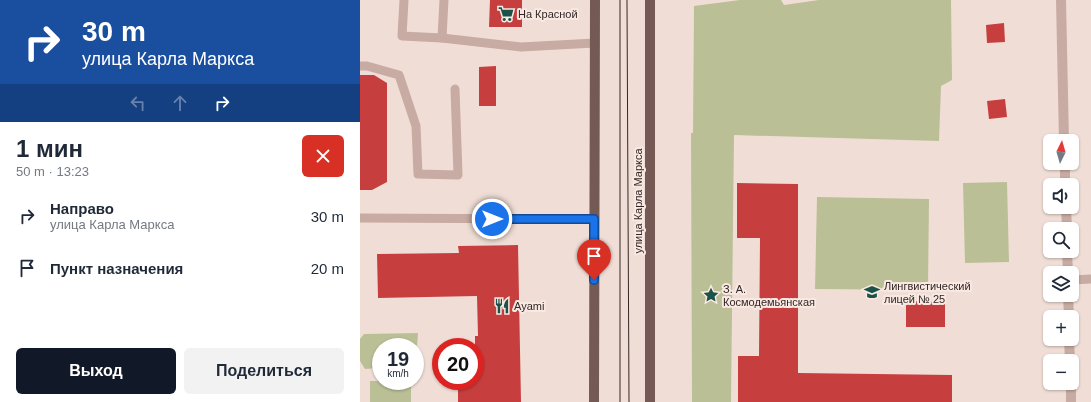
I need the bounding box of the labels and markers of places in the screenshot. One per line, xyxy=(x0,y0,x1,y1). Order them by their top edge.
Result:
supermarket icon: На Красной xyxy=(497,5,515,23)
place label: На Красной xyxy=(518,8,578,20)
pin xyxy=(577,239,611,280)
place label: Лингвистический лицей № 25 xyxy=(884,280,971,305)
place label: З. А. Космодемьянская xyxy=(723,283,815,308)
school or university icon: Лингвистический лицей № 25 xyxy=(863,283,881,301)
place icon: З. А. Космодемьянская xyxy=(702,286,720,304)
restaurant icon: Ayami xyxy=(493,297,511,315)
place label: Ayami xyxy=(514,300,544,312)

